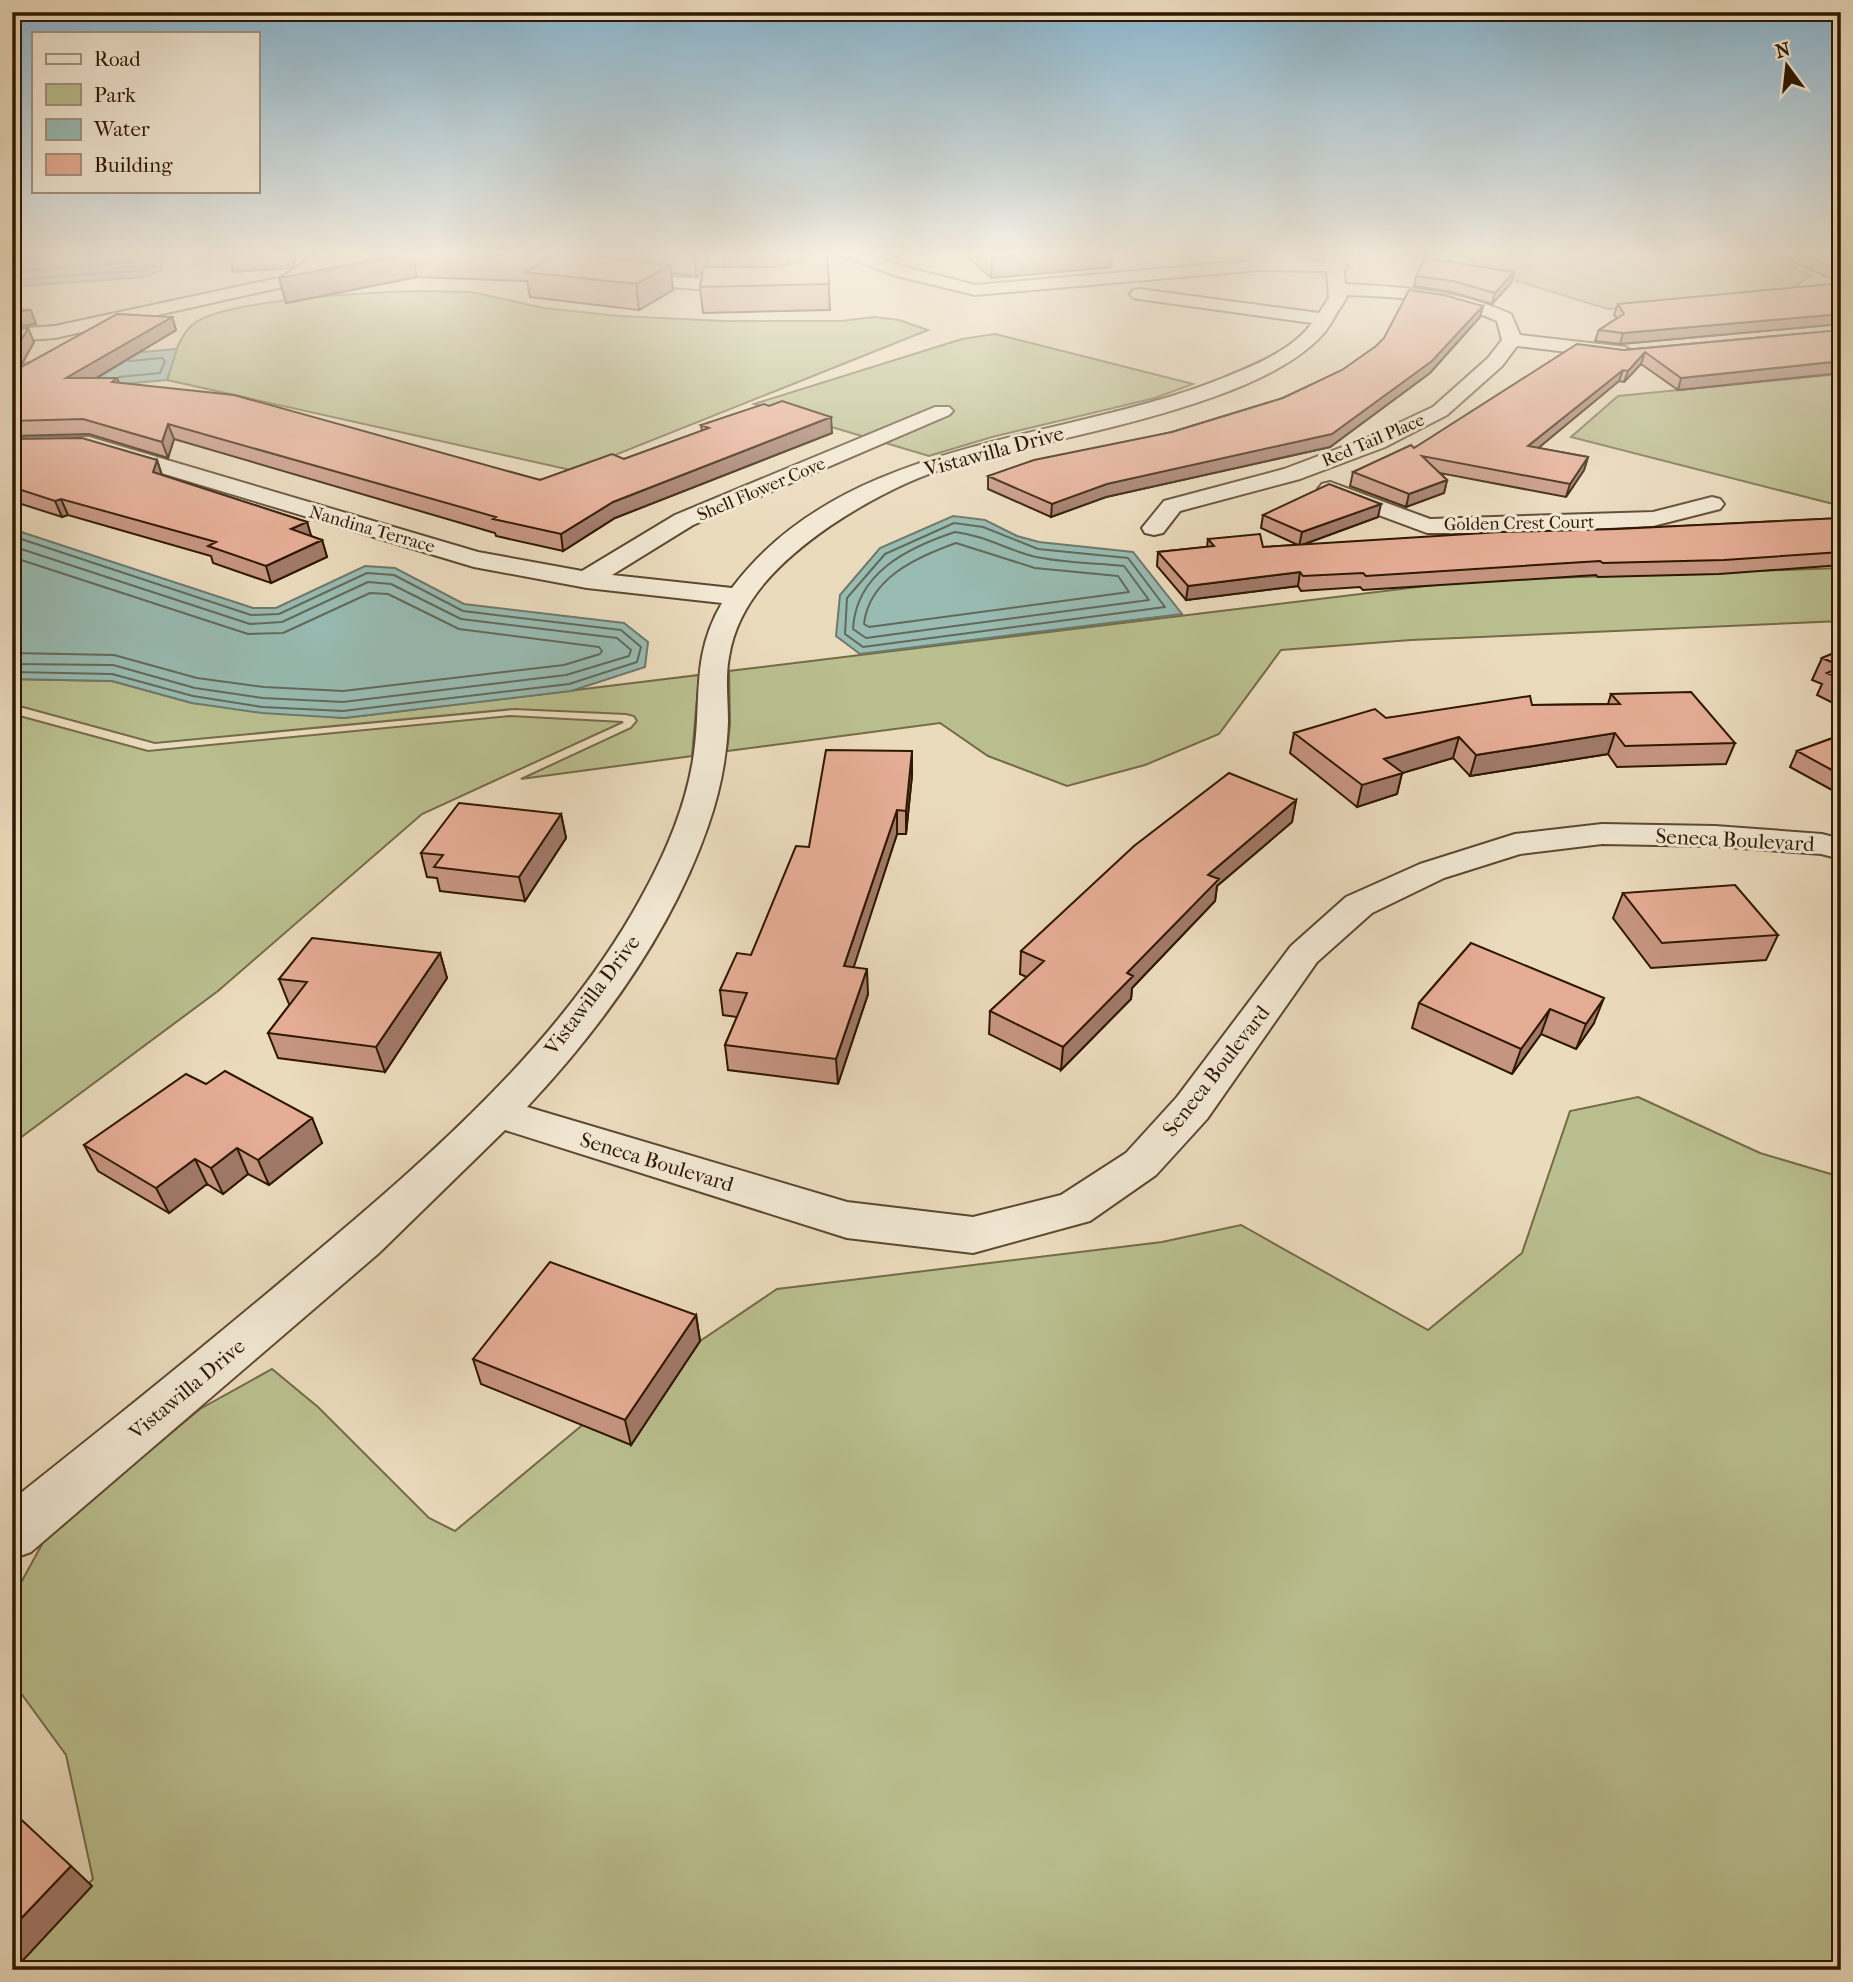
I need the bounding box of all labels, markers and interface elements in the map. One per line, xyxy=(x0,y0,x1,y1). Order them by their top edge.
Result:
legend xyxy=(32,32,259,192)
north arrow xyxy=(1752,32,1822,102)
text: N xyxy=(1773,38,1793,63)
text: Road xyxy=(94,47,141,71)
text: Park xyxy=(94,83,136,107)
text: Water xyxy=(93,117,150,141)
text: Building xyxy=(94,153,173,177)
street label: Red Tail Place xyxy=(1319,409,1428,472)
street label: Vistawilla Drive xyxy=(921,421,1066,481)
street label: Shell Flower Cove xyxy=(694,453,829,526)
street label: Nandina Terrace xyxy=(307,502,437,557)
street label: Golden Crest Court xyxy=(1444,512,1595,535)
street label: Seneca Boulevard xyxy=(1655,824,1816,856)
street label: Vistawilla Drive xyxy=(539,931,645,1060)
street label: Seneca Boulevard xyxy=(1158,1000,1275,1141)
street label: Seneca Boulevard xyxy=(577,1127,737,1197)
street label: Vistawilla Drive xyxy=(124,1334,250,1445)

